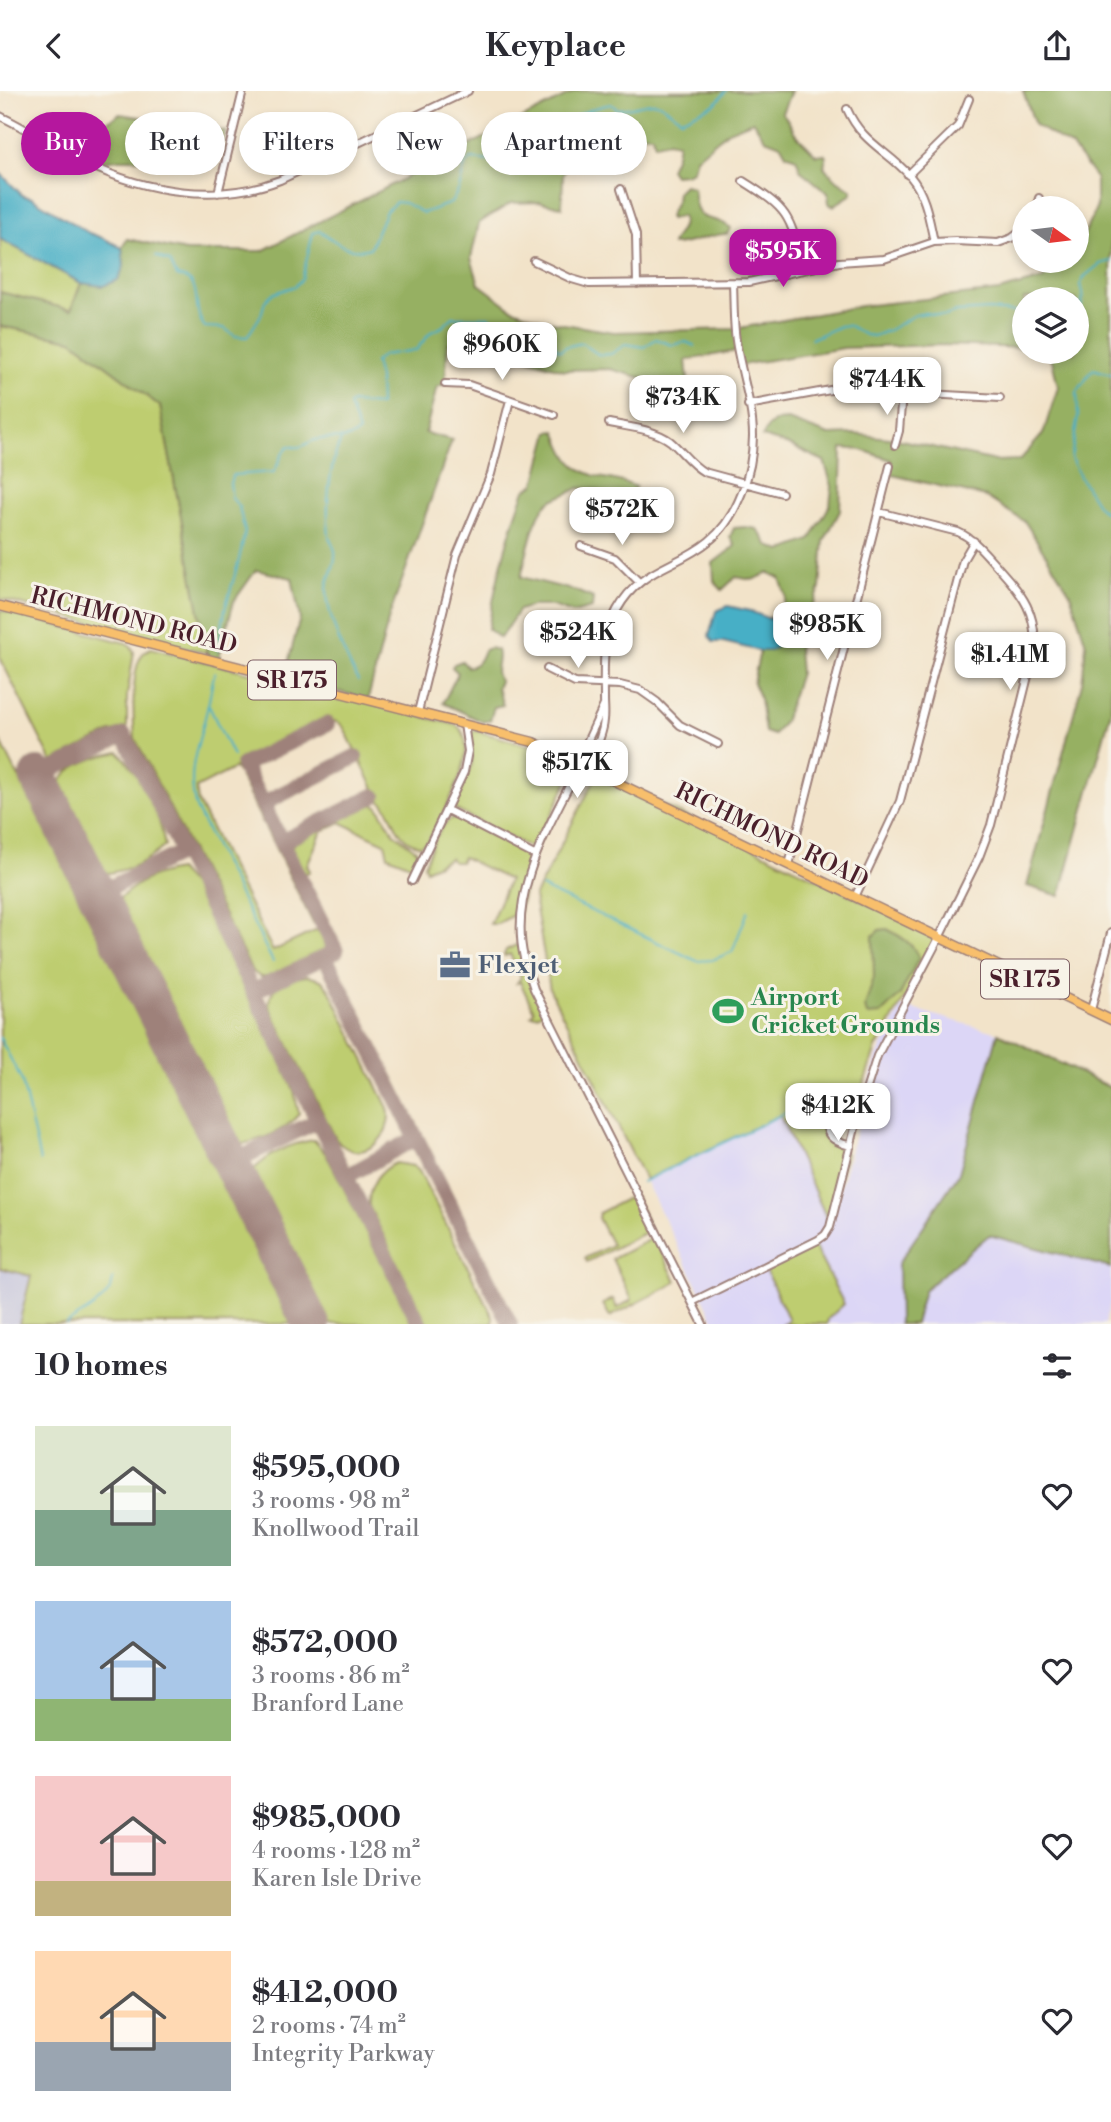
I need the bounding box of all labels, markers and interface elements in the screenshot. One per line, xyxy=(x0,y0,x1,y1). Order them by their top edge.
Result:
text: Keyplace xyxy=(485,26,626,66)
icon: back xyxy=(35,27,73,65)
icon: share xyxy=(1038,27,1076,65)
chip: Buy xyxy=(21,112,111,175)
chip: Rent xyxy=(125,112,225,175)
chip: Filters xyxy=(239,112,358,175)
chip: New xyxy=(372,112,467,175)
chip: Apartment xyxy=(481,112,647,175)
north arrow xyxy=(1012,196,1088,273)
map controls xyxy=(1012,196,1089,364)
pin: $595K xyxy=(734,229,832,289)
text: $595K xyxy=(745,238,821,266)
button: layers xyxy=(1012,287,1089,364)
pin: $960K xyxy=(453,323,551,382)
text: $960K xyxy=(463,331,541,359)
pin: $744K xyxy=(838,357,936,417)
text: $744K xyxy=(849,366,925,394)
pin: $734K xyxy=(634,375,732,435)
text: $734K xyxy=(645,384,721,412)
pin: $572K xyxy=(573,487,671,547)
text: $572K xyxy=(585,496,659,524)
street label: RICHMOND ROAD xyxy=(27,581,240,661)
pin: $985K xyxy=(778,603,876,662)
pin: $524K xyxy=(529,611,627,670)
text: $985K xyxy=(789,611,865,639)
text: $524K xyxy=(540,619,616,647)
pin: $1.41M xyxy=(953,633,1067,692)
text: $1.41M xyxy=(971,641,1049,669)
road number: SR 175 xyxy=(248,660,336,699)
pin: $517K xyxy=(528,741,626,800)
text: $517K xyxy=(542,749,612,777)
street label: RICHMOND ROAD xyxy=(670,776,873,896)
office icon: Flexjet xyxy=(438,948,472,982)
place label: Flexjet xyxy=(478,951,559,981)
road number: SR 175 xyxy=(981,959,1069,999)
place label: Airport Cricket Grounds xyxy=(750,983,940,1041)
sports icon: Airport Cricket Grounds xyxy=(711,994,745,1028)
pin: $412K xyxy=(789,1083,887,1143)
text: $412K xyxy=(801,1092,875,1120)
text: 10 homes xyxy=(35,1347,168,1385)
icon: filters xyxy=(1038,1347,1076,1385)
text: $595,000 xyxy=(252,1449,401,1487)
icon: home xyxy=(91,1454,175,1538)
icon: heart xyxy=(1038,1477,1076,1515)
text: 3 rooms · 98 m² xyxy=(252,1487,409,1515)
text: Knollwood Trail xyxy=(252,1515,419,1543)
text: $572,000 xyxy=(252,1624,398,1662)
icon: home xyxy=(91,1629,175,1713)
icon: heart xyxy=(1038,1652,1076,1690)
text: 3 rooms · 86 m² xyxy=(252,1662,409,1690)
text: Branford Lane xyxy=(252,1690,404,1718)
text: $985,000 xyxy=(252,1799,401,1837)
icon: home xyxy=(91,1804,175,1888)
icon: heart xyxy=(1038,1827,1076,1865)
text: 4 rooms · 128 m² xyxy=(252,1837,420,1865)
text: Karen Isle Drive xyxy=(252,1865,422,1893)
text: $412,000 xyxy=(252,1974,398,2012)
icon: home xyxy=(91,1979,175,2063)
icon: heart xyxy=(1038,2002,1076,2040)
text: 2 rooms · 74 m² xyxy=(252,2012,406,2040)
text: Integrity Parkway xyxy=(252,2040,435,2068)

